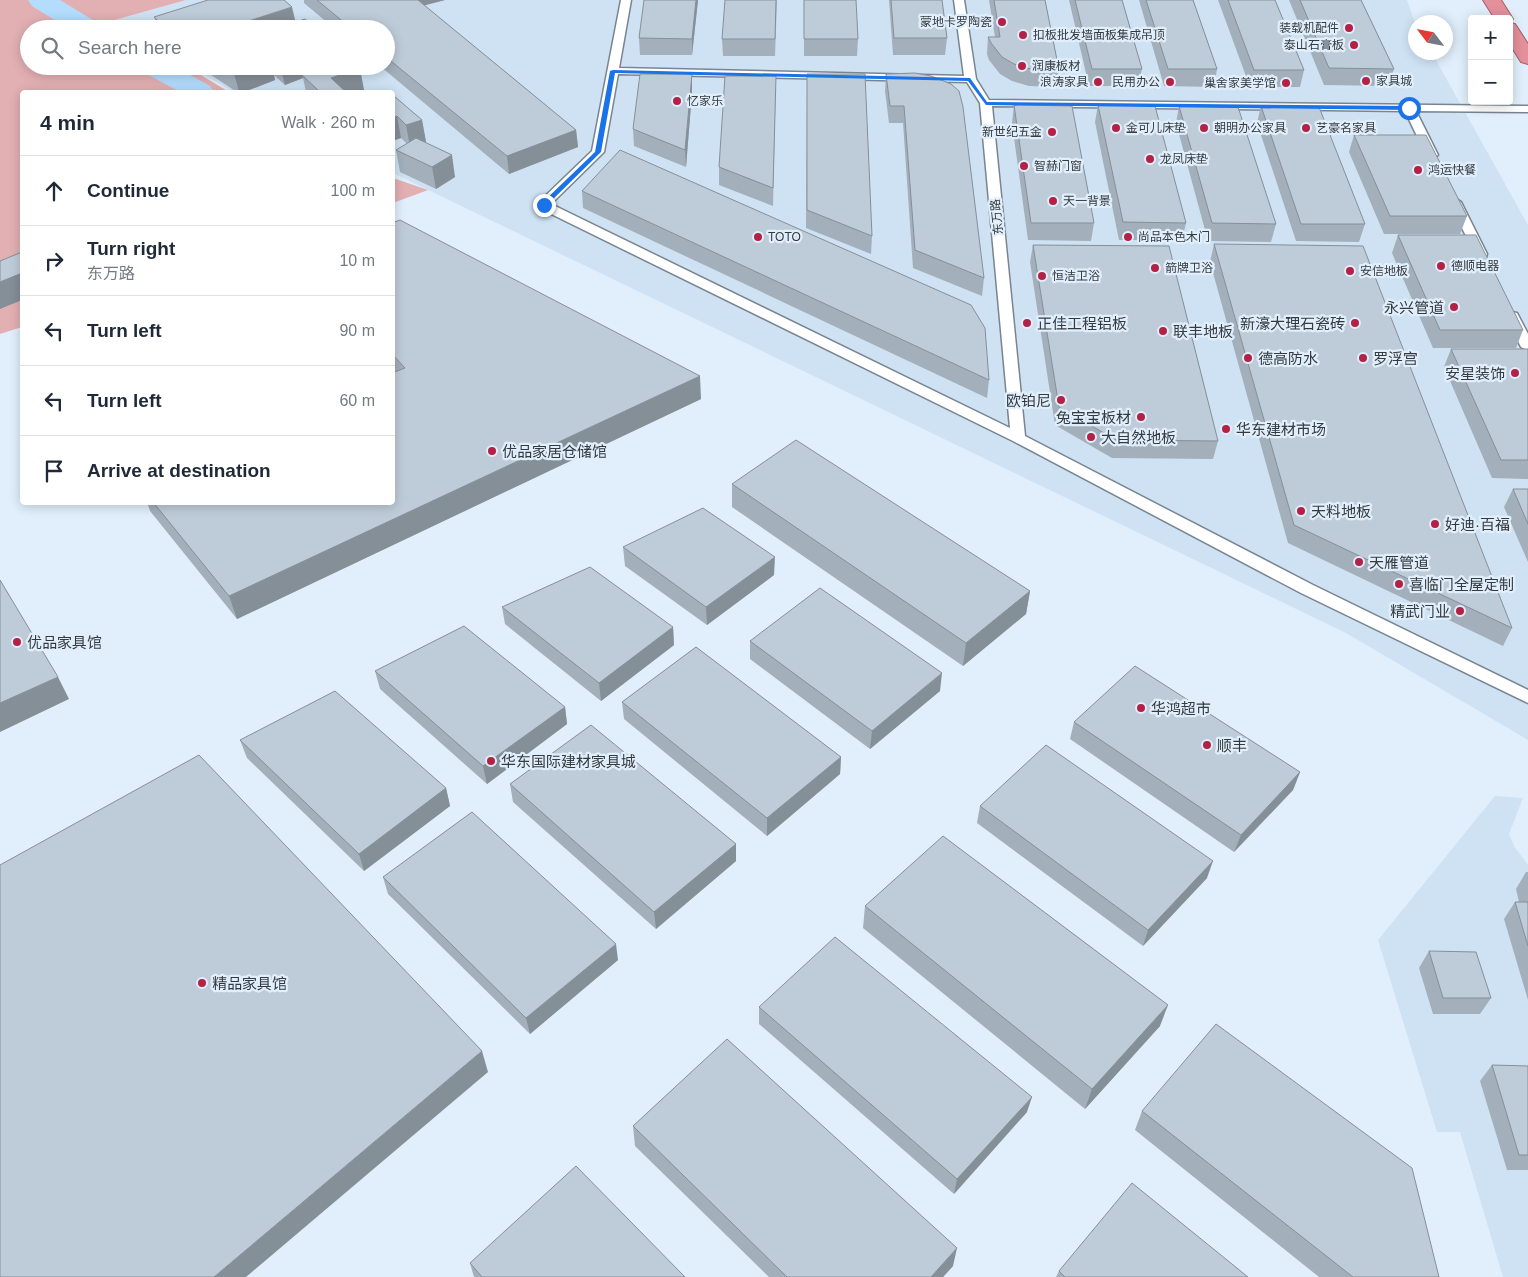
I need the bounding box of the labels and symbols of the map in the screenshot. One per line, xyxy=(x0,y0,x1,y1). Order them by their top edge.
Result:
place label: 蒙地卡罗陶瓷 xyxy=(920,15,992,29)
north arrow xyxy=(1408,15,1453,60)
marker: 蒙地卡罗陶瓷 xyxy=(996,16,1008,28)
place label: 装载机配件 xyxy=(1279,21,1339,35)
marker: 装载机配件 xyxy=(1343,22,1355,34)
place label: 扣板批发墙面板集成吊顶 xyxy=(1033,28,1165,42)
marker: 扣板批发墙面板集成吊顶 xyxy=(1017,29,1029,41)
place label: 泰山石膏板 xyxy=(1284,38,1344,52)
marker: 泰山石膏板 xyxy=(1348,39,1360,51)
place label: 润康板材 xyxy=(1032,59,1080,73)
marker: 润康板材 xyxy=(1016,60,1028,72)
place label: 家具城 xyxy=(1376,74,1412,88)
place label: 浪涛家具 xyxy=(1040,75,1088,89)
place label: 民用办公 xyxy=(1112,75,1160,89)
marker: 家具城 xyxy=(1360,75,1372,87)
marker: 浪涛家具 xyxy=(1092,76,1104,88)
marker: 民用办公 xyxy=(1164,76,1176,88)
place label: 巢舍家美学馆 xyxy=(1204,76,1276,90)
marker: 巢舍家美学馆 xyxy=(1280,77,1292,89)
place label: 忆家乐 xyxy=(687,94,723,108)
marker: 忆家乐 xyxy=(671,95,683,107)
route start xyxy=(1398,97,1421,120)
place label: 金可儿床垫 xyxy=(1126,121,1186,135)
place label: 朝明办公家具 xyxy=(1214,121,1286,135)
place label: 艺豪名家具 xyxy=(1316,121,1376,135)
marker: 金可儿床垫 xyxy=(1110,122,1122,134)
marker: 朝明办公家具 xyxy=(1198,122,1210,134)
marker: 艺豪名家具 xyxy=(1300,122,1312,134)
place label: 新世纪五金 xyxy=(982,125,1042,139)
marker: 新世纪五金 xyxy=(1046,126,1058,138)
place label: 龙凤床垫 xyxy=(1160,152,1208,166)
marker: 龙凤床垫 xyxy=(1144,153,1156,165)
place label: 智赫门窗 xyxy=(1034,159,1082,173)
marker: 智赫门窗 xyxy=(1018,160,1030,172)
place label: 鸿运快餐 xyxy=(1428,163,1476,177)
marker: 鸿运快餐 xyxy=(1412,164,1424,176)
route end xyxy=(533,194,556,217)
place label: 天一背景 xyxy=(1063,194,1111,208)
marker: 天一背景 xyxy=(1047,195,1059,207)
street label: 东万路 xyxy=(988,198,1006,236)
place label: TOTO xyxy=(768,230,801,244)
place label: 尚品本色木门 xyxy=(1138,230,1210,244)
marker: TOTO xyxy=(752,231,764,243)
marker: 尚品本色木门 xyxy=(1122,231,1134,243)
place label: 德顺电器 xyxy=(1451,259,1499,273)
marker: 德顺电器 xyxy=(1435,260,1447,272)
place label: 箭牌卫浴 xyxy=(1165,261,1213,275)
marker: 箭牌卫浴 xyxy=(1149,262,1161,274)
place label: 安信地板 xyxy=(1360,264,1408,278)
marker: 安信地板 xyxy=(1344,265,1356,277)
place label: 恒洁卫浴 xyxy=(1052,269,1100,283)
marker: 恒洁卫浴 xyxy=(1036,270,1048,282)
place label: 永兴管道 xyxy=(1384,299,1444,316)
marker: 永兴管道 xyxy=(1448,301,1460,313)
place label: 正佳工程铝板 xyxy=(1037,315,1127,332)
place label: 新濠大理石瓷砖 xyxy=(1240,315,1345,332)
marker: 正佳工程铝板 xyxy=(1021,317,1033,329)
marker: 新濠大理石瓷砖 xyxy=(1349,317,1361,329)
place label: 联丰地板 xyxy=(1173,323,1233,340)
marker: 联丰地板 xyxy=(1157,325,1169,337)
place label: 德高防水 xyxy=(1258,350,1318,367)
place label: 罗浮宫 xyxy=(1373,350,1418,367)
marker: 德高防水 xyxy=(1242,352,1254,364)
marker: 罗浮宫 xyxy=(1357,352,1369,364)
place label: 安星装饰 xyxy=(1445,365,1505,382)
marker: 安星装饰 xyxy=(1509,367,1521,379)
place label: 欧铂尼 xyxy=(1006,392,1051,409)
marker: 欧铂尼 xyxy=(1055,394,1067,406)
place label: 兔宝宝板材 xyxy=(1056,409,1131,426)
marker: 兔宝宝板材 xyxy=(1135,411,1147,423)
place label: 华东建材市场 xyxy=(1236,421,1326,438)
marker: 华东建材市场 xyxy=(1220,423,1232,435)
place label: 大自然地板 xyxy=(1101,429,1176,446)
marker: 大自然地板 xyxy=(1085,431,1097,443)
place label: 优品家居仓储馆 xyxy=(502,443,607,460)
marker: 优品家居仓储馆 xyxy=(486,445,498,457)
place label: 天料地板 xyxy=(1311,503,1371,520)
marker: 天料地板 xyxy=(1295,505,1307,517)
place label: 好迪·百福 xyxy=(1445,516,1510,533)
marker: 好迪·百福 xyxy=(1429,518,1441,530)
place label: 天雁管道 xyxy=(1369,554,1429,571)
marker: 天雁管道 xyxy=(1353,556,1365,568)
place label: 喜临门全屋定制 xyxy=(1409,576,1514,593)
marker: 喜临门全屋定制 xyxy=(1393,578,1405,590)
place label: 精武门业 xyxy=(1390,603,1450,620)
marker: 精武门业 xyxy=(1454,605,1466,617)
place label: 优品家具馆 xyxy=(27,634,102,651)
marker: 优品家具馆 xyxy=(11,636,23,648)
place label: 华鸿超市 xyxy=(1151,700,1211,717)
marker: 华鸿超市 xyxy=(1135,702,1147,714)
place label: 顺丰 xyxy=(1217,737,1247,754)
marker: 顺丰 xyxy=(1201,739,1213,751)
place label: 华东国际建材家具城 xyxy=(501,753,636,770)
marker: 华东国际建材家具城 xyxy=(485,755,497,767)
place label: 精品家具馆 xyxy=(212,975,287,992)
marker: 精品家具馆 xyxy=(196,977,208,989)

